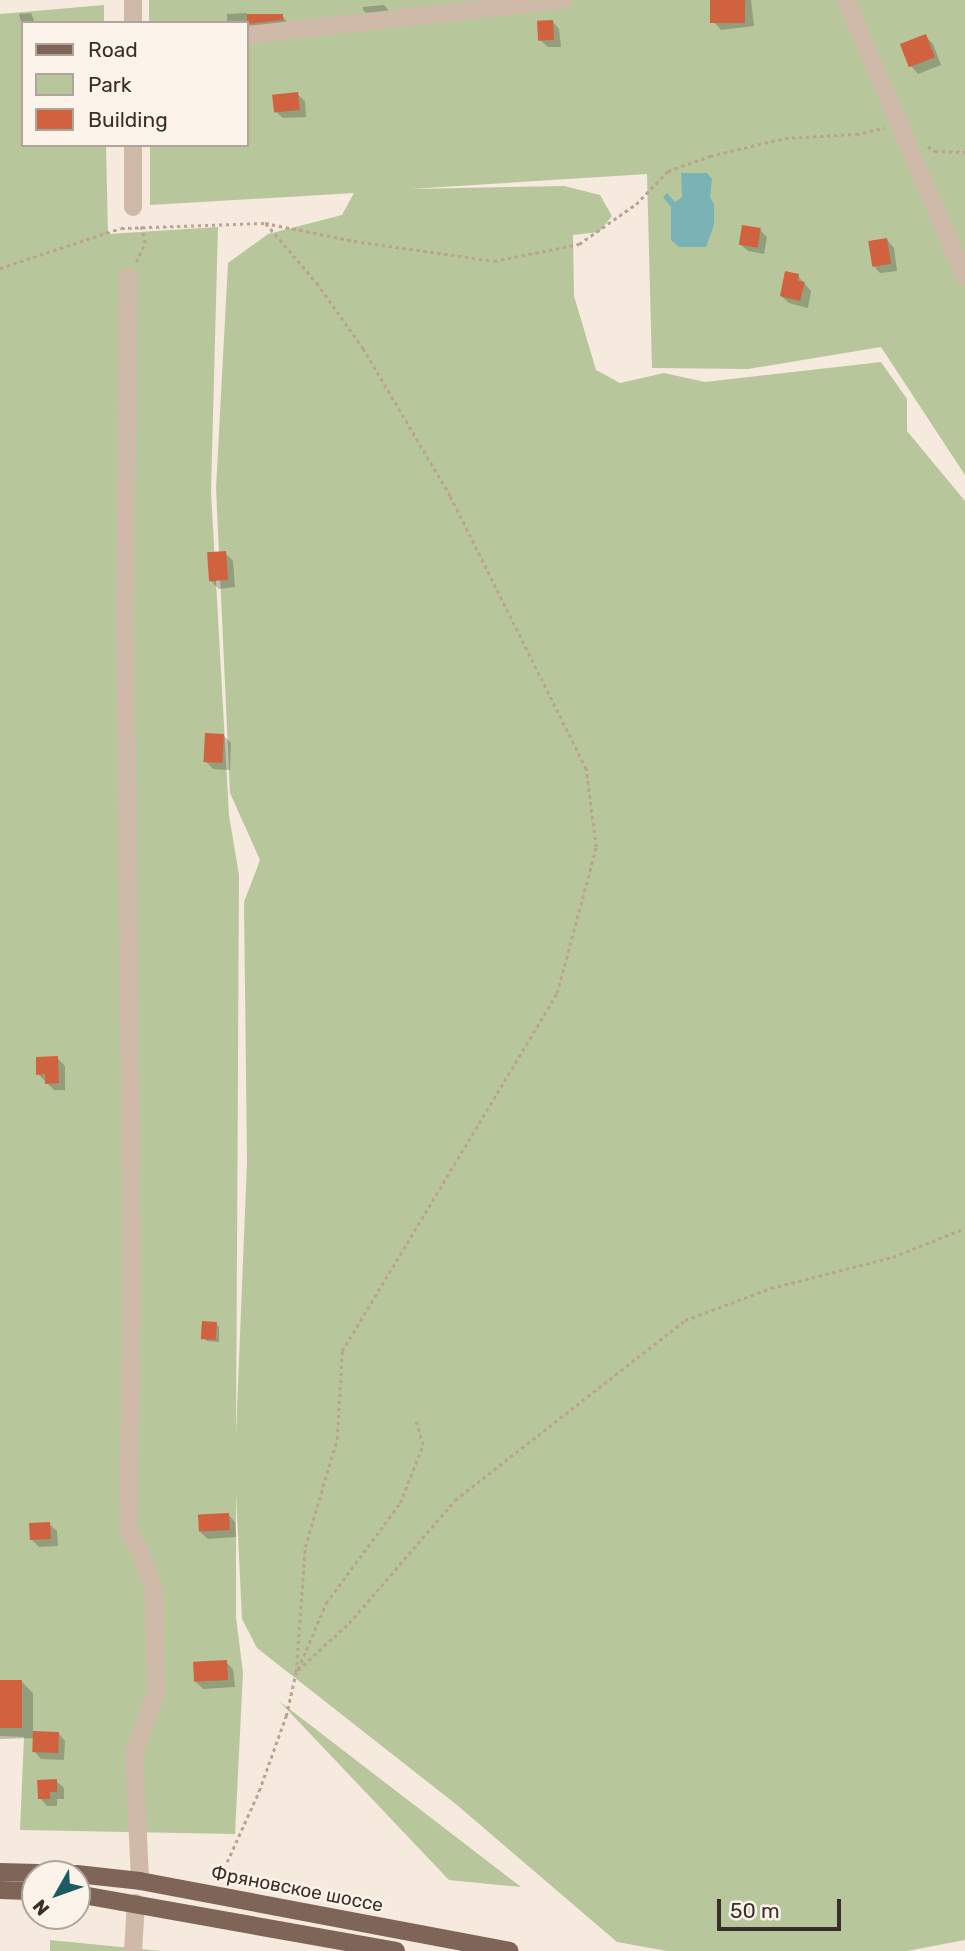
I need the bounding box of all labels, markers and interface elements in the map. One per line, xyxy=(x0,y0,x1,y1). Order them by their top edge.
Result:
legend xyxy=(21,21,248,147)
text: Road xyxy=(88,37,138,62)
text: Park xyxy=(88,72,132,97)
text: Building xyxy=(88,107,168,132)
north arrow xyxy=(21,1860,91,1930)
street label: Фряновское шоссе xyxy=(209,1861,385,1917)
scale bar xyxy=(720,1884,844,1928)
text: N xyxy=(28,1895,54,1920)
text: 50 m xyxy=(730,1898,780,1923)

